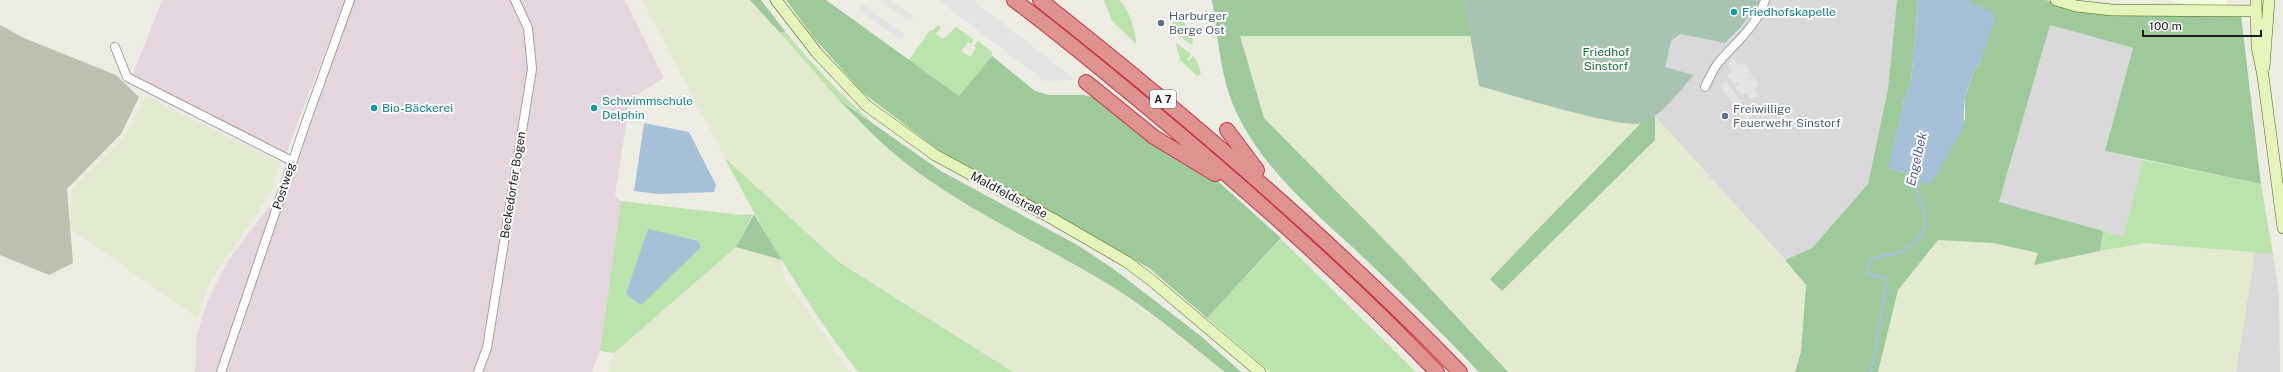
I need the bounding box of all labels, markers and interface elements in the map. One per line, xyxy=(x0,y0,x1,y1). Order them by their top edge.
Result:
place label: Friedhofskapelle xyxy=(1742,5,1836,19)
marker: Friedhofskapelle xyxy=(1729,7,1739,17)
place label: Harburger Berge Ost xyxy=(1169,9,1227,37)
scale bar xyxy=(2143,12,2261,38)
marker: Harburger Berge Ost xyxy=(1156,18,1166,28)
text: 100 m xyxy=(2149,19,2182,33)
park label: Friedhof Sinstorf xyxy=(1582,45,1630,73)
road number: A 7 xyxy=(1150,90,1176,108)
place label: Schwimmschule Delphin xyxy=(602,94,693,122)
place label: Bio-Bäckerei xyxy=(382,101,453,115)
place label: Freiwillige Feuerwehr Sinstorf xyxy=(1733,102,1841,130)
marker: Bio-Bäckerei xyxy=(369,103,379,113)
marker: Schwimmschule Delphin xyxy=(589,103,599,113)
marker: Freiwillige Feuerwehr Sinstorf xyxy=(1720,111,1730,121)
street label: Beckedorfer Bogen xyxy=(498,130,528,240)
water label: Engelbek xyxy=(1903,131,1930,188)
street label: Postweg xyxy=(270,161,298,211)
street label: Maldfeldstraße xyxy=(968,169,1050,221)

